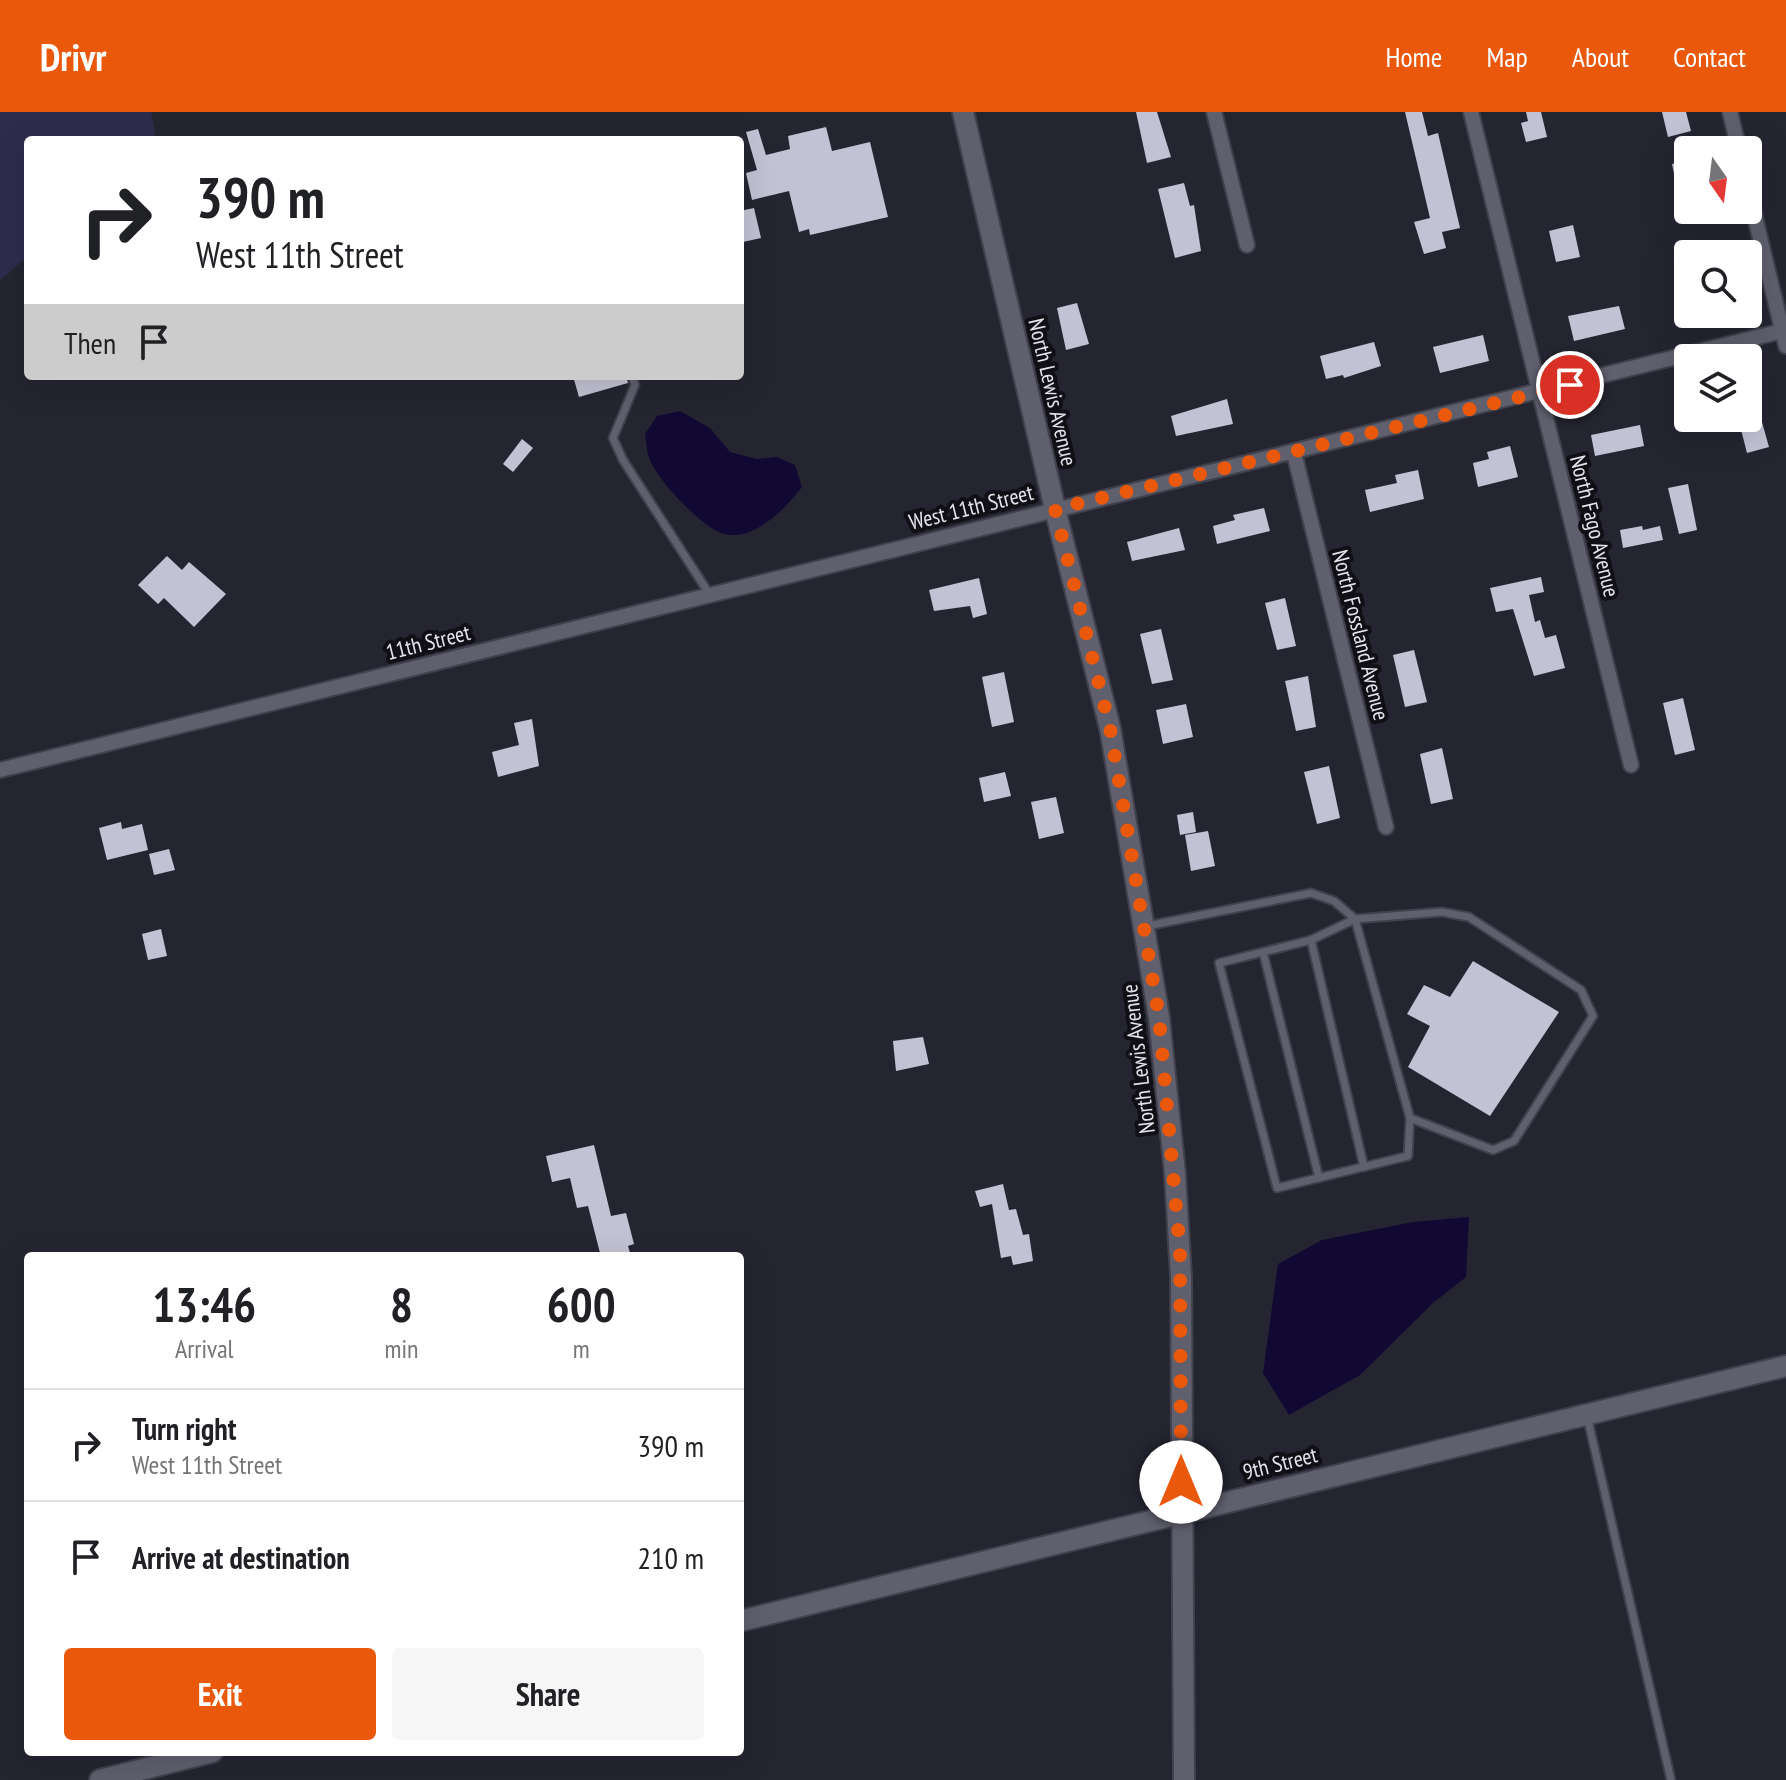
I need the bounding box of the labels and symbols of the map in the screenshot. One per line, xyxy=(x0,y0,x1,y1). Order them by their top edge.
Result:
north arrow xyxy=(1674,136,1762,224)
street label: North Lewis Avenue xyxy=(1022,316,1084,468)
pin xyxy=(1536,351,1604,419)
street label: North Fago Avenue xyxy=(1564,452,1626,600)
street label: West 11th Street xyxy=(906,478,1036,536)
street label: North Fossland Avenue xyxy=(1326,547,1396,723)
street label: 11th Street xyxy=(383,618,473,666)
street label: North Lewis Avenue xyxy=(1115,983,1161,1135)
position arrow xyxy=(1139,1440,1223,1524)
street label: 9th Street xyxy=(1240,1440,1320,1486)

